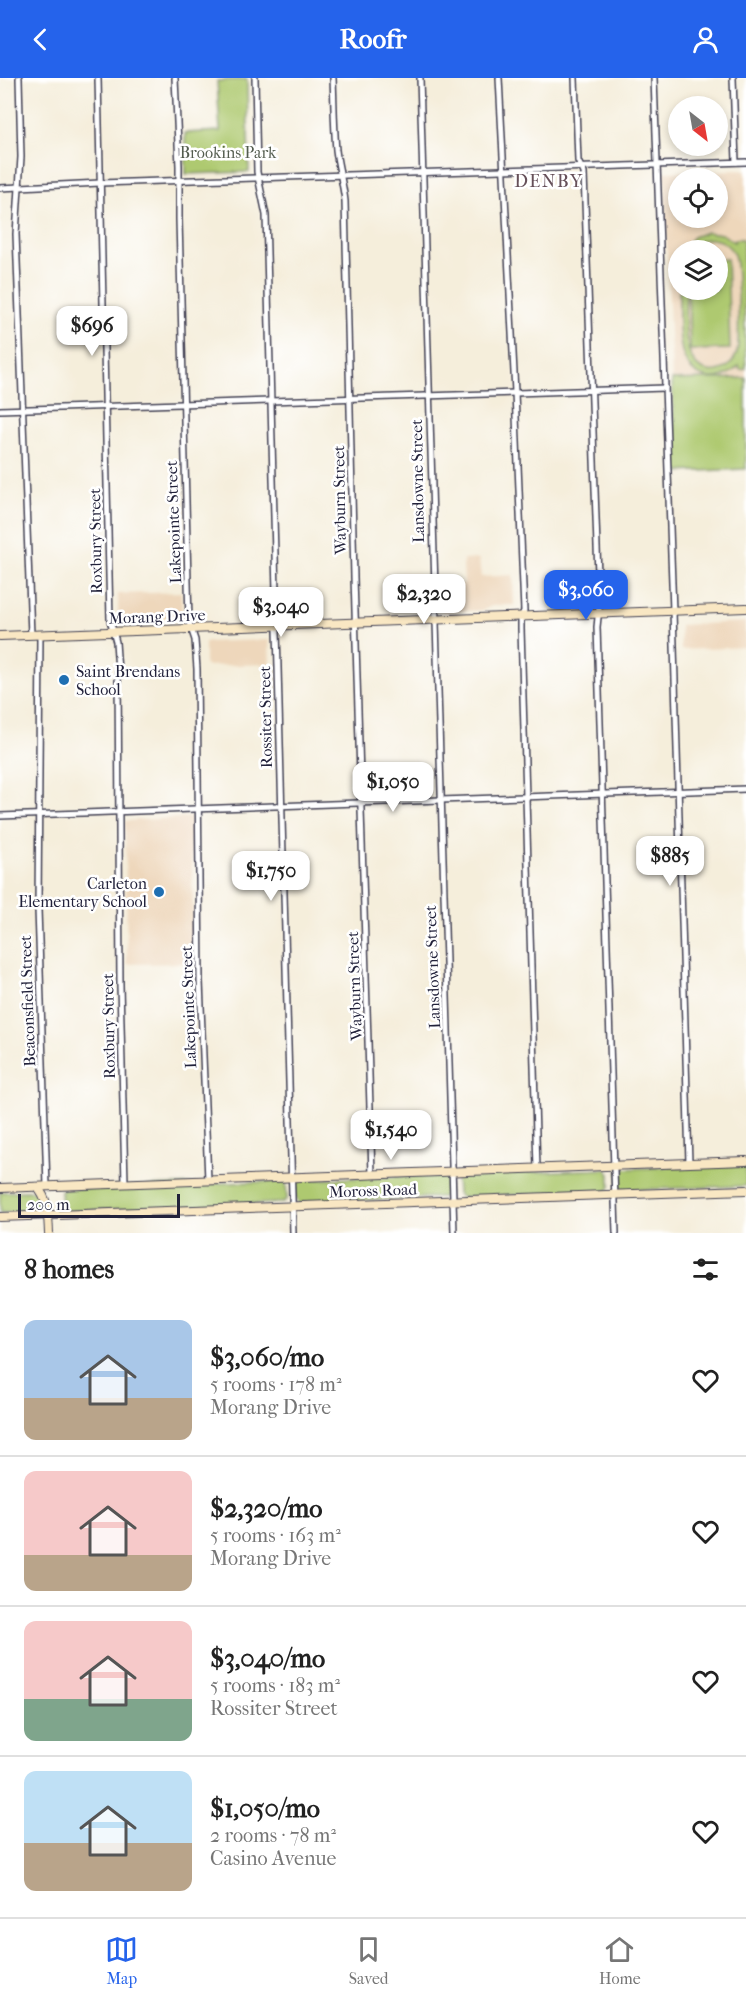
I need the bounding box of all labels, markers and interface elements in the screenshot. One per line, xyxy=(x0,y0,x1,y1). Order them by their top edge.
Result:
icon: back xyxy=(24,23,57,56)
text: Roofr xyxy=(340,23,406,55)
icon: person xyxy=(689,23,722,56)
north arrow xyxy=(668,96,728,156)
map controls xyxy=(668,96,728,300)
park label: Brookins Park xyxy=(180,143,277,162)
button: locate xyxy=(668,168,728,228)
district label: DENBY xyxy=(514,171,584,192)
button: layers xyxy=(668,240,728,300)
pin: $696 xyxy=(56,306,128,357)
text: $696 xyxy=(70,314,114,337)
street label: Lansdowne Street xyxy=(407,419,428,543)
street label: Wayburn Street xyxy=(329,445,350,556)
street label: Lakepointe Street xyxy=(162,460,185,584)
street label: Roxbury Street xyxy=(85,488,106,594)
pin: $3,060 xyxy=(537,570,635,621)
pin: $2,320 xyxy=(375,574,473,625)
text: $3,060 xyxy=(558,578,614,601)
text: $2,320 xyxy=(397,582,451,605)
pin: $3,040 xyxy=(232,587,330,638)
text: $3,040 xyxy=(252,595,310,618)
street label: Morang Drive xyxy=(108,605,206,628)
place label: Saint Brendans School xyxy=(76,662,180,699)
street label: Rossiter Street xyxy=(255,666,276,768)
marker: Saint Brendans School xyxy=(57,673,71,687)
pin: $1,050 xyxy=(344,762,442,813)
text: $1,050 xyxy=(367,770,419,793)
pin: $885 xyxy=(634,836,706,887)
text: $885 xyxy=(650,844,690,867)
pin: $1,750 xyxy=(222,851,320,902)
text: $1,750 xyxy=(246,859,296,882)
place label: Carleton Elementary School xyxy=(18,874,148,911)
marker: Carleton Elementary School xyxy=(152,885,166,899)
street label: Lansdowne Street xyxy=(421,905,444,1029)
street label: Wayburn Street xyxy=(343,931,366,1042)
street label: Beaconsfield Street xyxy=(16,935,39,1067)
street label: Lakepointe Street xyxy=(177,945,200,1069)
street label: Roxbury Street xyxy=(98,973,119,1079)
pin: $1,540 xyxy=(342,1110,440,1161)
text: $1,540 xyxy=(365,1118,417,1141)
street label: Moross Road xyxy=(329,1179,418,1202)
scale bar xyxy=(18,1191,180,1218)
text: 200 m xyxy=(27,1195,70,1214)
icon: filters xyxy=(689,1253,722,1286)
text: 8 homes xyxy=(24,1254,114,1285)
text: $3,060/mo xyxy=(210,1342,324,1373)
icon: home xyxy=(72,1344,144,1416)
icon: heart xyxy=(689,1364,722,1397)
text: 5 rooms · 178 m² xyxy=(210,1373,342,1396)
text: Morang Drive xyxy=(210,1396,331,1419)
text: $2,320/mo xyxy=(210,1493,322,1524)
icon: home xyxy=(72,1495,144,1567)
icon: heart xyxy=(689,1515,722,1548)
text: 5 rooms · 163 m² xyxy=(210,1524,341,1547)
text: Morang Drive xyxy=(210,1547,331,1570)
text: $3,040/mo xyxy=(210,1643,325,1674)
icon: home xyxy=(72,1645,144,1717)
icon: heart xyxy=(689,1665,722,1698)
text: 5 rooms · 183 m² xyxy=(210,1674,340,1697)
text: Rossiter Street xyxy=(210,1697,338,1720)
text: $1,050/mo xyxy=(210,1793,320,1824)
icon: home xyxy=(72,1795,144,1867)
icon: heart xyxy=(689,1815,722,1848)
text: 2 rooms · 78 m² xyxy=(210,1824,336,1847)
text: Casino Avenue xyxy=(210,1847,337,1870)
tab: Map xyxy=(105,1933,138,1988)
tab: Saved xyxy=(349,1933,389,1988)
tab: Home xyxy=(599,1933,641,1988)

